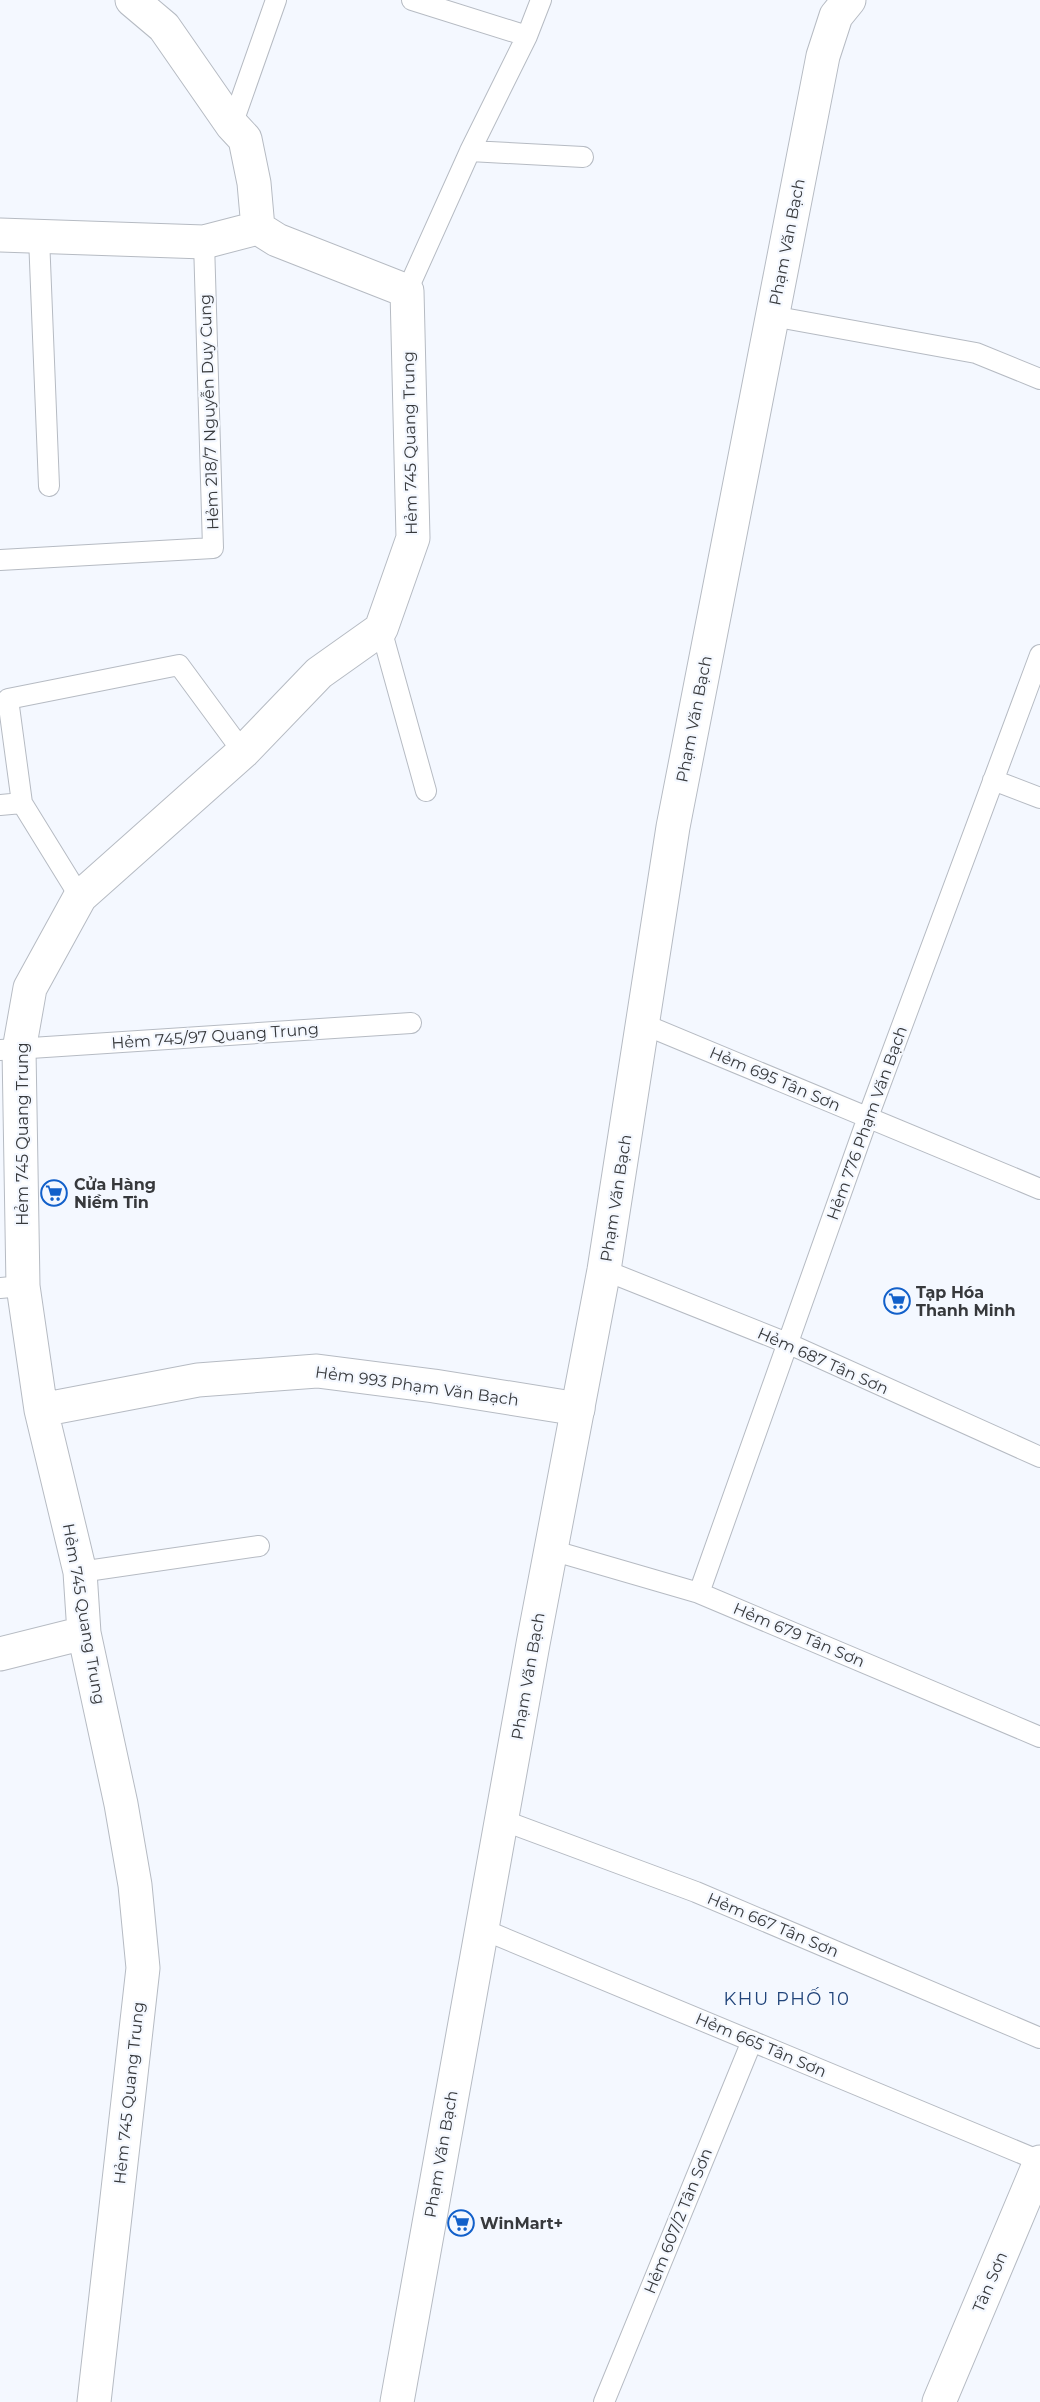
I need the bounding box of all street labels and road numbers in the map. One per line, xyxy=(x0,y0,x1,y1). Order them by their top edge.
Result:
street label: Phạm Văn Bạch xyxy=(765,177,809,307)
street label: Hẻm 218/7 Nguyễn Duy Cung xyxy=(195,294,223,530)
street label: Hẻm 745 Quang Trung xyxy=(399,351,421,535)
street label: Phạm Văn Bạch xyxy=(672,654,716,784)
street label: Hẻm 745/97 Quang Trung xyxy=(111,1019,319,1053)
street label: Hẻm 776 Phạm Văn Bạch xyxy=(823,1023,911,1223)
street label: Hẻm 745 Quang Trung xyxy=(13,1042,32,1226)
street label: Hẻm 695 Tân Sơn xyxy=(707,1043,843,1115)
street label: Phạm Văn Bạch xyxy=(597,1133,635,1263)
street label: Hẻm 687 Tân Sơn xyxy=(755,1324,891,1398)
street label: Hẻm 993 Phạm Văn Bạch xyxy=(314,1362,520,1410)
street label: Hẻm 745 Quang Trung xyxy=(59,1522,109,1706)
street label: Hẻm 679 Tân Sơn xyxy=(731,1599,867,1671)
street label: Phạm Văn Bạch xyxy=(507,1611,549,1741)
street label: Hẻm 667 Tân Sơn xyxy=(705,1889,841,1961)
street label: Hẻm 745 Quang Trung xyxy=(110,2001,148,2185)
street label: Hẻm 665 Tân Sơn xyxy=(693,2009,829,2081)
street label: Phạm Văn Bạch xyxy=(420,2089,462,2219)
street label: Hẻm 607/2 Tân Sơn xyxy=(640,2145,716,2297)
street label: Tân Sơn xyxy=(969,2249,1011,2315)

